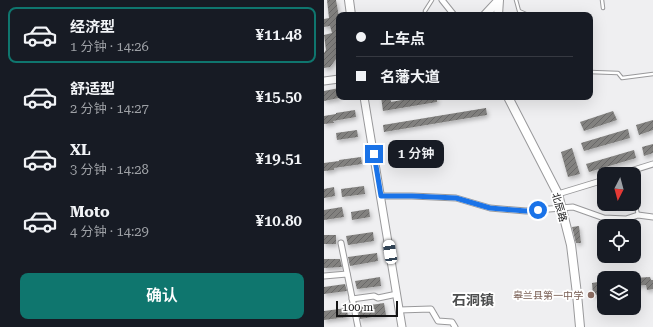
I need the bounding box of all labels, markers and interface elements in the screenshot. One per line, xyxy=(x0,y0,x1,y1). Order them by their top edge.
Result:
icon: car xyxy=(22,17,58,53)
text: 经济型 xyxy=(70,18,115,36)
text: ¥11.48 xyxy=(256,26,302,44)
text: 上车点 xyxy=(380,30,425,48)
text: 1 分钟 · 14:26 xyxy=(70,39,149,54)
text: 名藩大道 xyxy=(380,68,440,86)
icon: car xyxy=(22,79,58,115)
text: 舒适型 xyxy=(70,80,115,98)
text: ¥15.50 xyxy=(256,88,302,106)
text: 2 分钟 · 14:27 xyxy=(70,101,149,116)
callout: 1 分钟 xyxy=(388,140,444,168)
icon: car xyxy=(22,141,58,177)
text: XL xyxy=(70,141,91,159)
route end xyxy=(365,145,383,163)
text: 1 分钟 xyxy=(398,146,434,161)
text: ¥19.51 xyxy=(256,150,302,168)
text: 3 分钟 · 14:28 xyxy=(70,162,149,177)
north arrow xyxy=(597,167,641,211)
map controls xyxy=(597,167,641,315)
street label: 北辰路 xyxy=(550,191,569,223)
route start xyxy=(529,201,547,219)
icon: car xyxy=(22,203,58,239)
text: Moto xyxy=(70,203,110,221)
text: ¥10.80 xyxy=(256,212,302,230)
button: locate xyxy=(597,219,641,263)
text: 4 分钟 · 14:29 xyxy=(70,224,149,239)
car xyxy=(382,239,398,265)
button: layers xyxy=(597,271,641,315)
button: 确认 xyxy=(20,273,304,319)
place label: 皋兰县第一中学 xyxy=(513,290,583,301)
marker: 皋兰县第一中学 xyxy=(586,290,596,300)
district label: 石洞镇 xyxy=(452,292,494,308)
scale bar xyxy=(336,299,398,318)
text: 100 m xyxy=(342,301,373,314)

